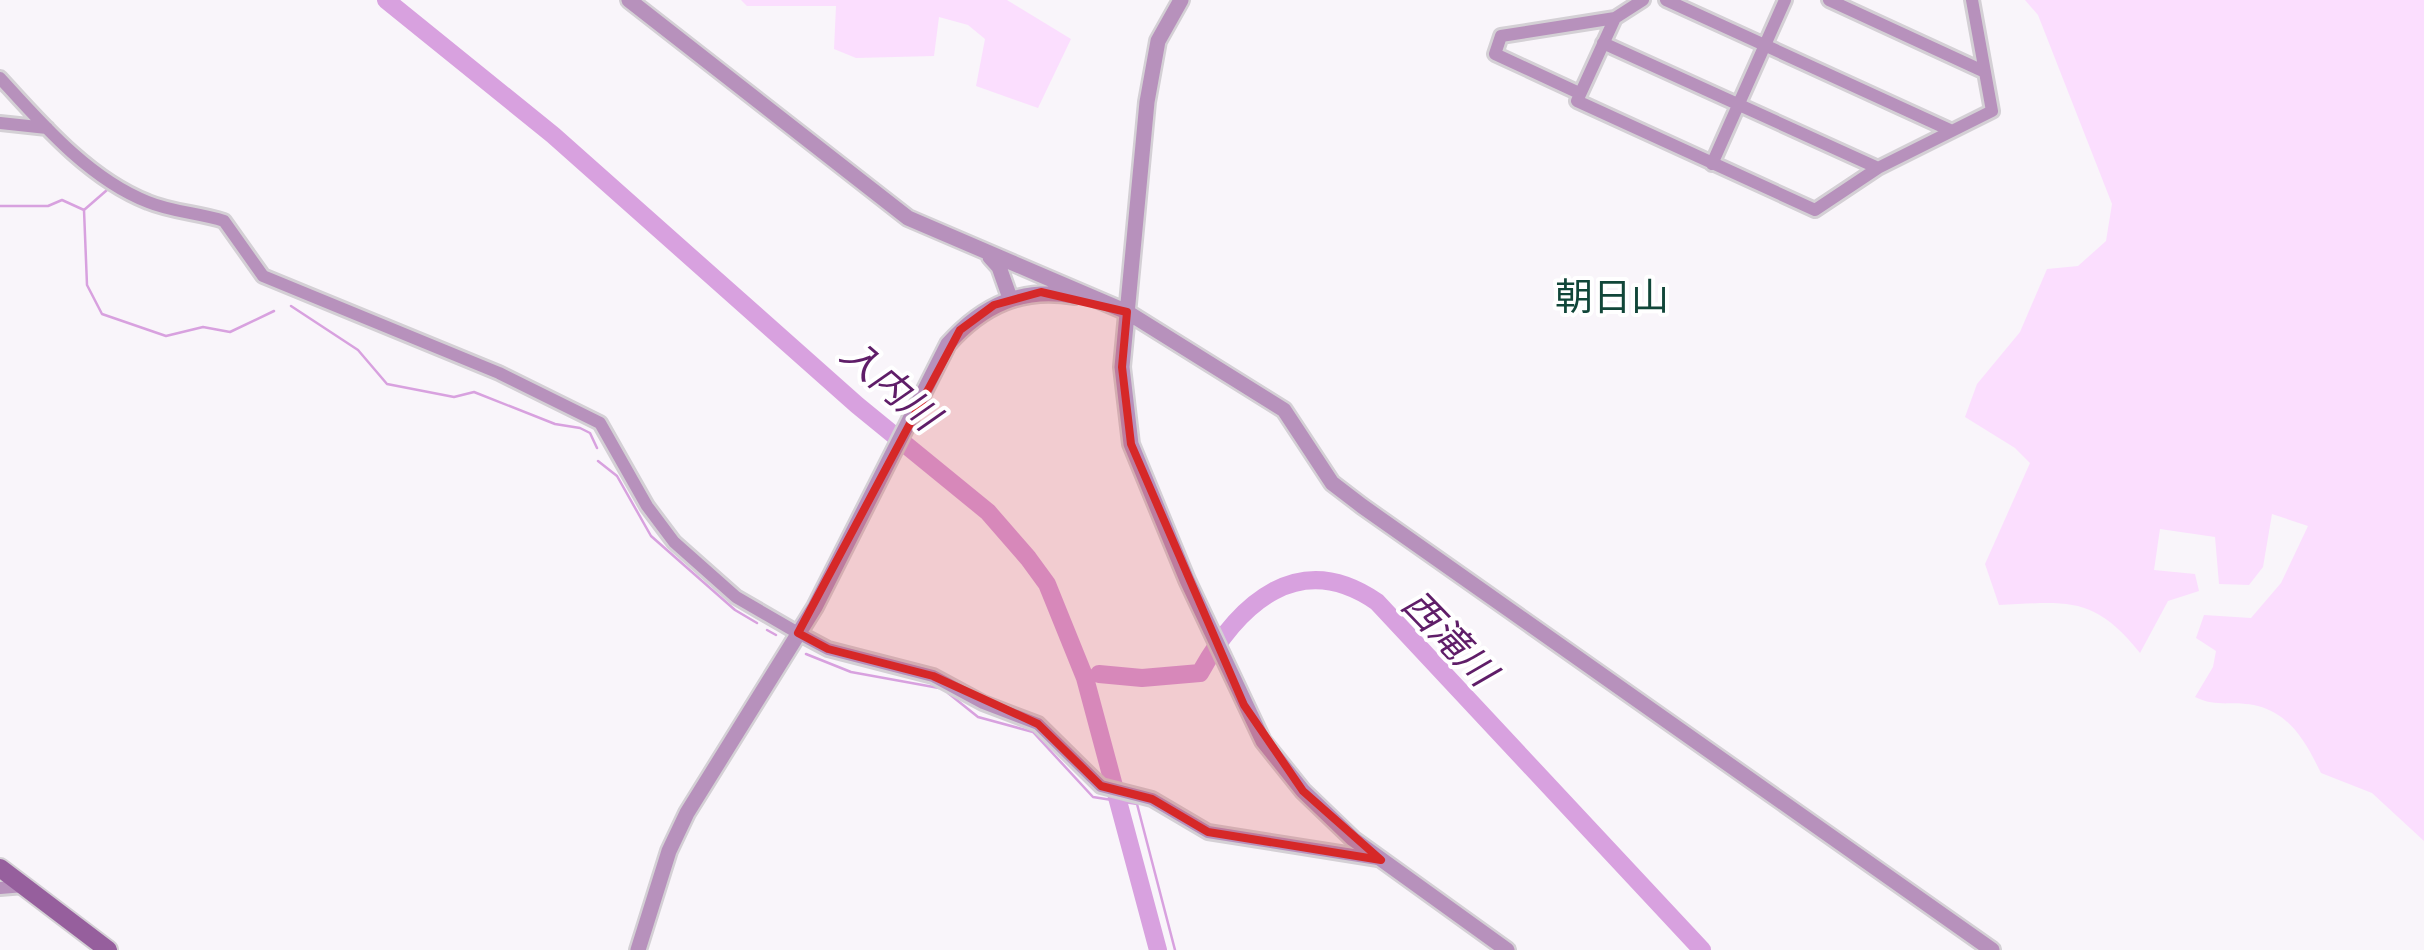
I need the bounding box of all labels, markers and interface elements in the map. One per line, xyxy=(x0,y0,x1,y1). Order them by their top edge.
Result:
district label: 朝日山 xyxy=(1555,274,1669,320)
water label: 入内川 xyxy=(832,330,951,442)
water label: 西滝川 xyxy=(1393,581,1508,698)

